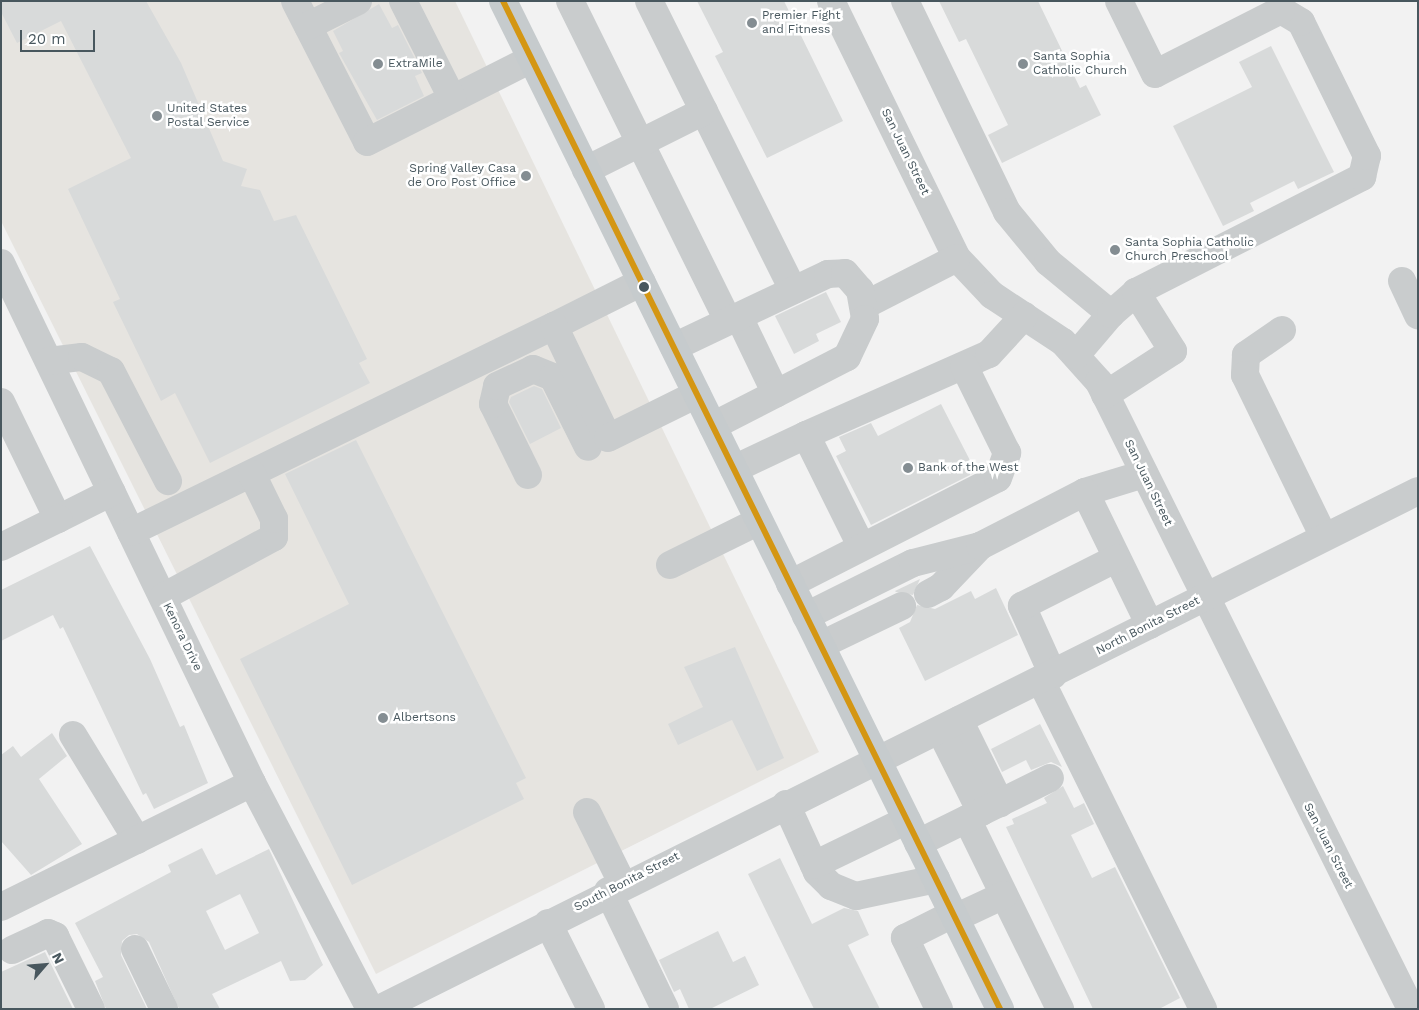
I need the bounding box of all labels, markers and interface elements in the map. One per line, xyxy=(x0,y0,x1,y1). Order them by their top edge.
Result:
place label: Premier Fight and Fitness xyxy=(762,9,841,37)
marker: Premier Fight and Fitness xyxy=(746,17,758,29)
scale bar xyxy=(22,20,98,52)
text: 20 m xyxy=(28,30,66,48)
place label: Santa Sophia Catholic Church xyxy=(1033,50,1127,78)
place label: ExtraMile xyxy=(388,57,443,71)
marker: ExtraMile xyxy=(372,58,384,70)
marker: Santa Sophia Catholic Church xyxy=(1017,58,1029,70)
place label: United States Postal Service xyxy=(167,102,250,130)
street label: San Juan Street xyxy=(878,106,932,198)
marker: United States Postal Service xyxy=(151,110,163,122)
place label: Spring Valley Casa de Oro Post Office xyxy=(407,162,516,190)
marker: Spring Valley Casa de Oro Post Office xyxy=(520,170,532,182)
place label: Santa Sophia Catholic Church Preschool xyxy=(1125,236,1255,264)
marker: Santa Sophia Catholic Church Preschool xyxy=(1109,244,1121,256)
unlabelled marker xyxy=(639,282,649,292)
street label: San Juan Street xyxy=(1121,437,1175,529)
place label: Bank of the West xyxy=(918,461,1020,475)
marker: Bank of the West xyxy=(902,462,914,474)
street label: North Bonita Street xyxy=(1094,594,1202,658)
street label: Kenora Drive xyxy=(159,600,205,674)
place label: Albertsons xyxy=(393,711,456,725)
marker: Albertsons xyxy=(377,712,389,724)
street label: San Juan Street xyxy=(1300,801,1356,891)
street label: South Bonita Street xyxy=(572,849,682,915)
north arrow xyxy=(20,940,70,990)
text: N xyxy=(49,950,68,966)

